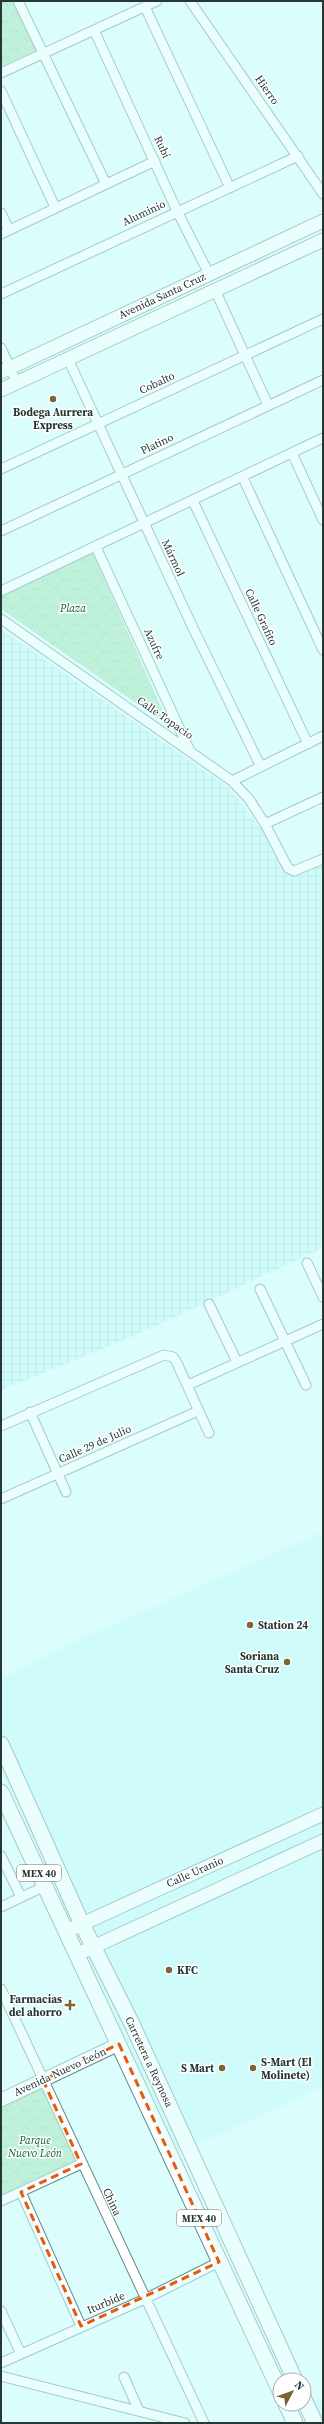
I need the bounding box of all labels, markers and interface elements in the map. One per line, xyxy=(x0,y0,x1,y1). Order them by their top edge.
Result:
street label: Hierro xyxy=(251,72,283,108)
street label: Rubí xyxy=(150,133,174,161)
street label: Aluminio xyxy=(120,196,168,230)
street label: Avenida Santa Cruz xyxy=(116,269,208,323)
street label: Cobalto xyxy=(137,368,177,398)
marker: Bodega Aurrera Express xyxy=(48,394,58,404)
place label: Bodega Aurrera Express xyxy=(13,405,93,433)
street label: Platino xyxy=(138,430,176,458)
street label: Mármol xyxy=(158,537,188,579)
street label: Calle Grafito xyxy=(241,586,281,648)
park label: Plaza xyxy=(59,601,86,616)
street label: Azufre xyxy=(140,626,168,662)
street label: Calle Topacio xyxy=(134,693,196,743)
street label: Calle 29 de Julio xyxy=(56,1421,134,1467)
place label: Station 24 xyxy=(258,1618,308,1633)
marker: Station 24 xyxy=(245,1620,255,1630)
place label: Soriana Santa Cruz xyxy=(225,1649,279,1677)
marker: Soriana Santa Cruz xyxy=(282,1657,292,1667)
street label: Calle Uranio xyxy=(164,1853,226,1891)
road number: MEX 40 xyxy=(17,1865,61,1881)
place label: KFC xyxy=(177,1963,198,1978)
marker: KFC xyxy=(164,1965,174,1975)
place label: Farmacias del ahorro xyxy=(9,1992,62,2020)
marker: Farmacias del ahorro xyxy=(65,2000,75,2010)
street label: Carretera a Reynosa xyxy=(121,2014,177,2110)
street label: Avenida Nuevo León xyxy=(11,2044,109,2100)
place label: S-Mart (El Molinete) xyxy=(261,2055,312,2083)
place label: S Mart xyxy=(181,2061,215,2076)
marker: S Mart xyxy=(217,2063,227,2073)
marker: S-Mart (El Molinete) xyxy=(248,2063,258,2073)
park label: Parque Nuevo León xyxy=(7,2133,63,2161)
street label: China xyxy=(99,2186,125,2219)
road number: MEX 40 xyxy=(177,2210,221,2226)
street label: Iturbide xyxy=(85,2288,128,2318)
north arrow xyxy=(272,2372,312,2412)
text: N xyxy=(291,2378,307,2394)

